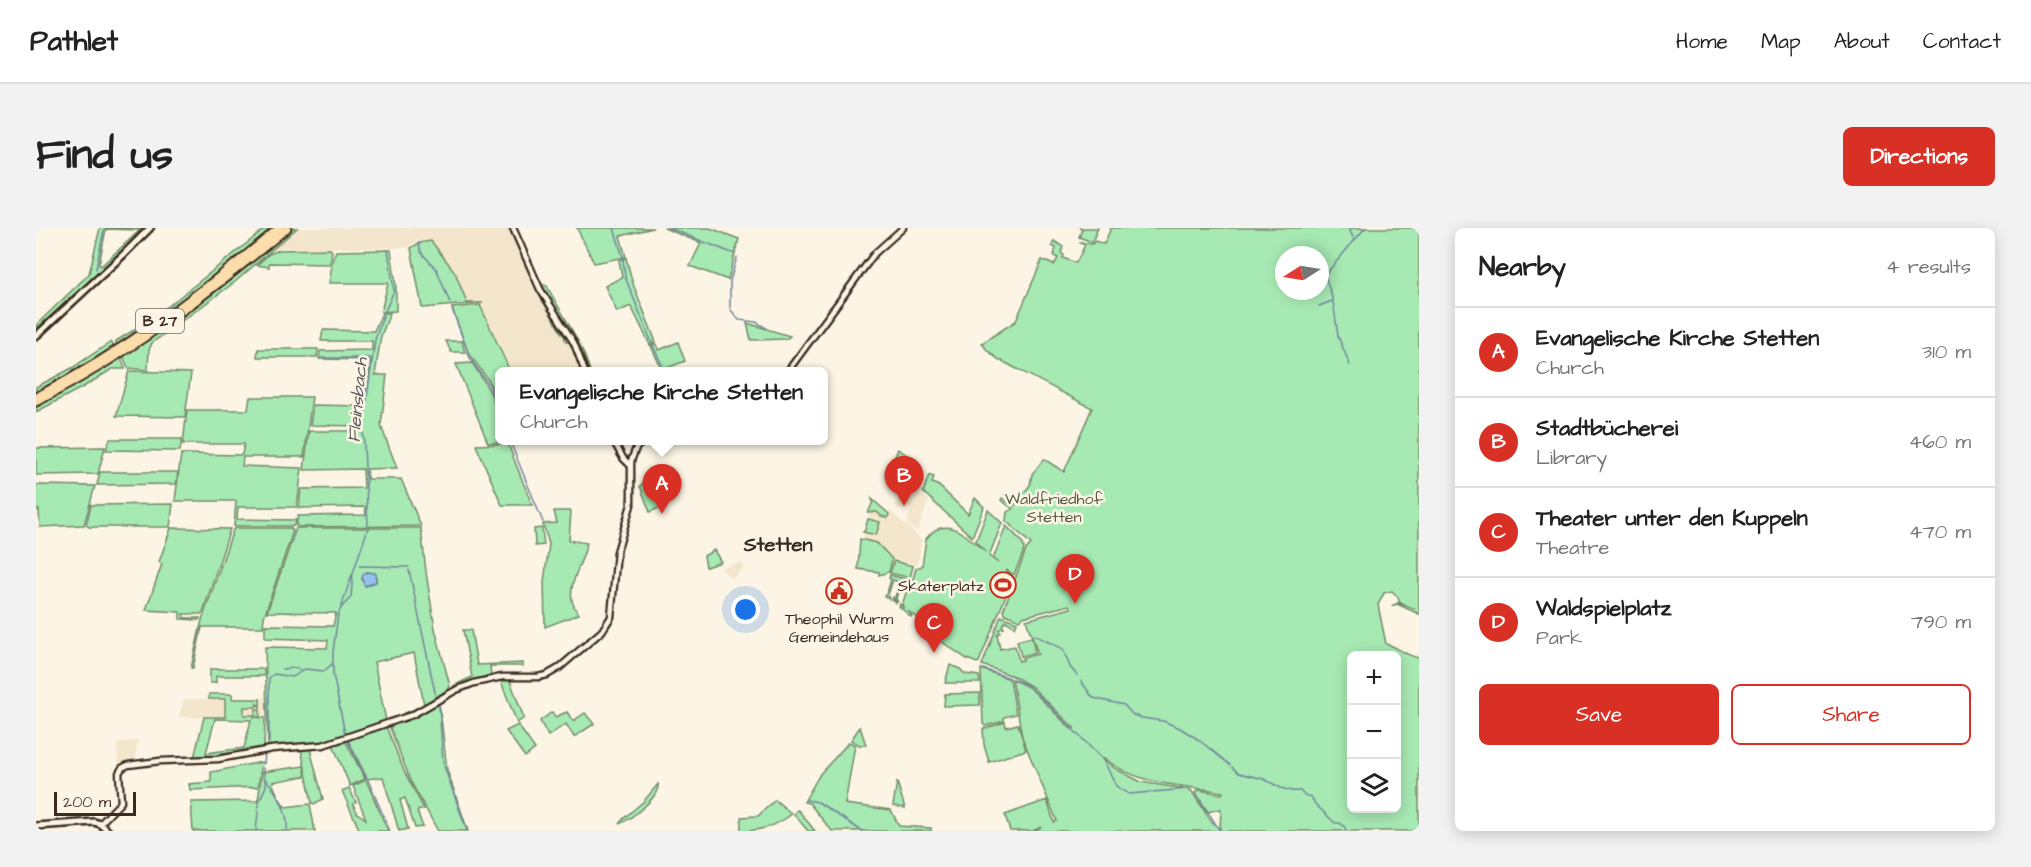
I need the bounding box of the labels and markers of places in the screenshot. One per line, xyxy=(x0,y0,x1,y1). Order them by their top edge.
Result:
pin: B xyxy=(884,456,924,506)
pin: A xyxy=(642,464,682,514)
pin: D xyxy=(1056,554,1094,604)
sports icon: Skaterplatz xyxy=(988,570,1018,600)
place label: Skaterplatz xyxy=(898,575,984,597)
public building icon: Theophil Wurm Gemeindehaus xyxy=(824,576,854,606)
pin: C xyxy=(914,604,954,653)
place label: Theophil Wurm Gemeindehaus xyxy=(785,608,894,648)

